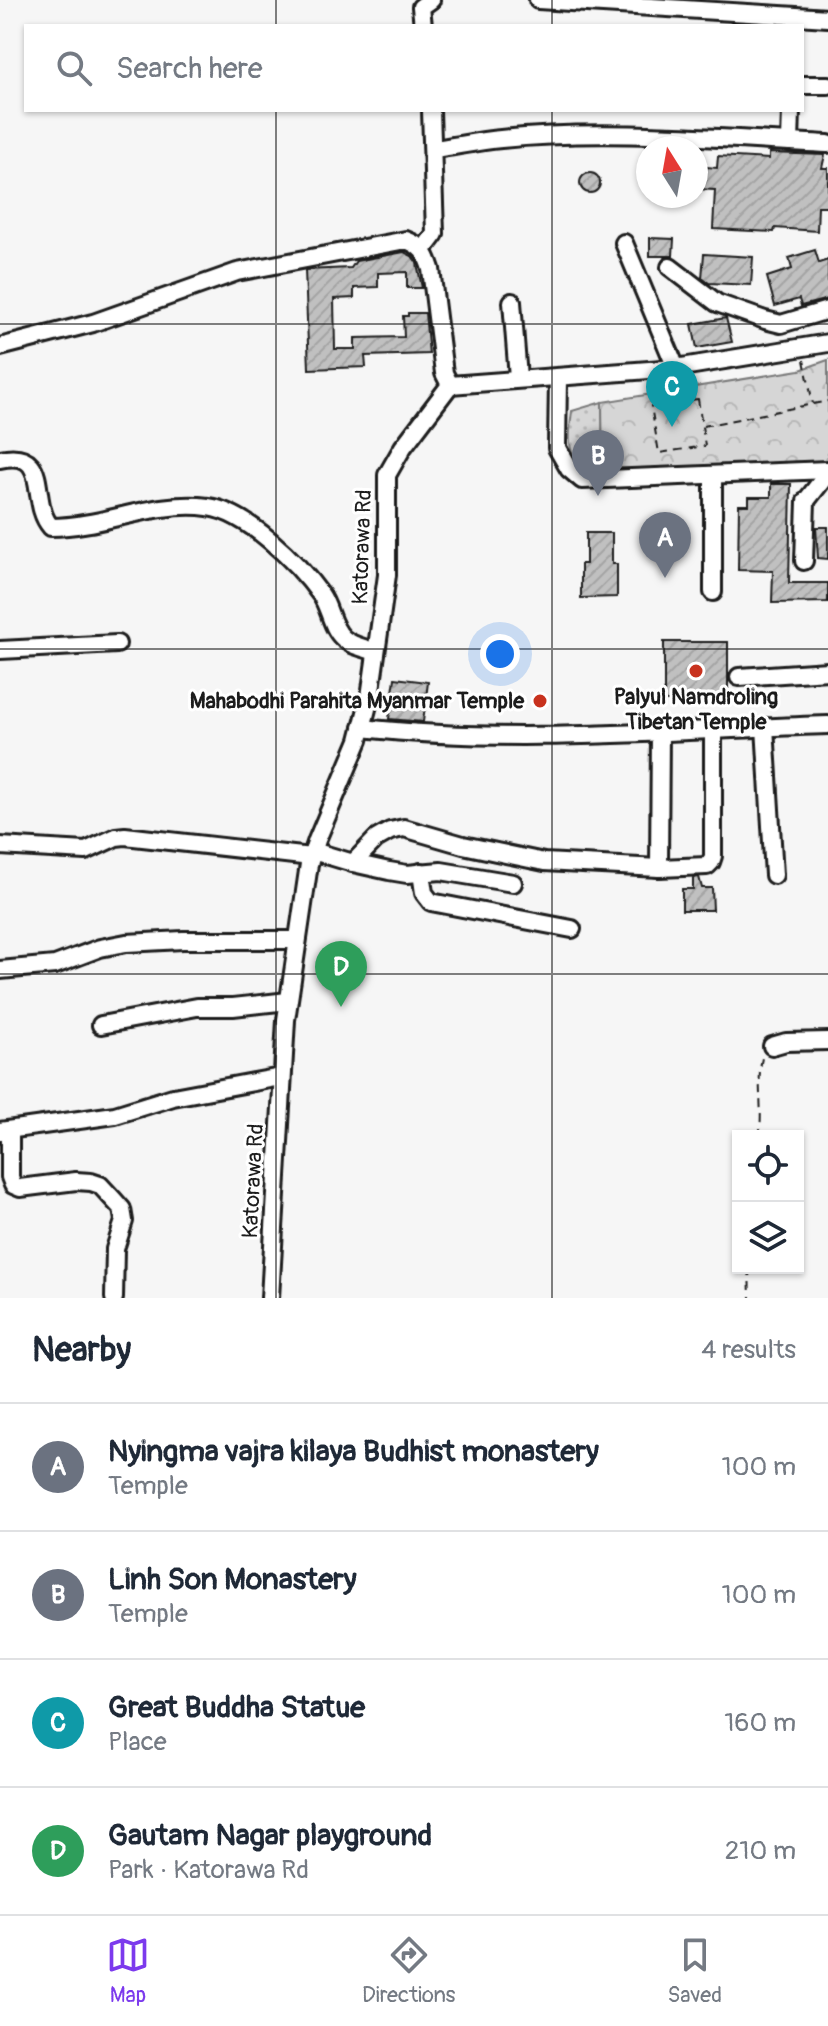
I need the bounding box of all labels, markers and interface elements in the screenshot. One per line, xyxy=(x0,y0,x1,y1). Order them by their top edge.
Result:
search box xyxy=(24,24,804,112)
icon: search xyxy=(52,46,96,90)
text: Search here xyxy=(116,50,263,87)
north arrow xyxy=(636,136,708,208)
pin: C xyxy=(646,361,698,427)
pin: B xyxy=(572,430,624,496)
street label: Katorawa Rd xyxy=(346,489,378,605)
pin: A xyxy=(639,512,691,578)
your location xyxy=(480,634,520,674)
marker: Palyul Namdroling Tibetan Temple xyxy=(687,662,705,680)
place label: Palyul Namdroling Tibetan Temple xyxy=(614,683,778,736)
place label: Mahabodhi Parahita Myanmar Temple xyxy=(190,687,525,715)
marker: Mahabodhi Parahita Myanmar Temple xyxy=(531,692,549,710)
pin: D xyxy=(315,941,367,1007)
street label: Katorawa Rd xyxy=(236,1123,270,1239)
map controls xyxy=(732,1130,804,1274)
button: locate xyxy=(732,1130,804,1202)
button: layers xyxy=(732,1202,804,1274)
text: Nearby xyxy=(32,1329,131,1372)
text: 4 results xyxy=(701,1334,796,1366)
text: Nyingma vajra kilaya Budhist monastery xyxy=(108,1433,599,1470)
text: A xyxy=(50,1451,66,1483)
text: 100 m xyxy=(722,1451,796,1483)
text: Temple xyxy=(108,1470,188,1502)
text: Linh Son Monastery xyxy=(108,1561,356,1598)
text: B xyxy=(51,1579,65,1611)
text: 100 m xyxy=(722,1579,796,1611)
text: Temple xyxy=(108,1598,188,1630)
text: Great Buddha Statue xyxy=(108,1689,365,1726)
text: C xyxy=(50,1707,66,1739)
text: 160 m xyxy=(724,1707,796,1739)
text: Place xyxy=(108,1726,167,1758)
text: Gautam Nagar playground xyxy=(108,1817,432,1854)
text: D xyxy=(50,1835,66,1867)
text: 210 m xyxy=(725,1835,796,1867)
text: Park · Katorawa Rd xyxy=(108,1854,309,1886)
tab: Map xyxy=(106,1933,150,2009)
tab: Directions xyxy=(362,1933,455,2009)
tab: Saved xyxy=(667,1933,722,2009)

